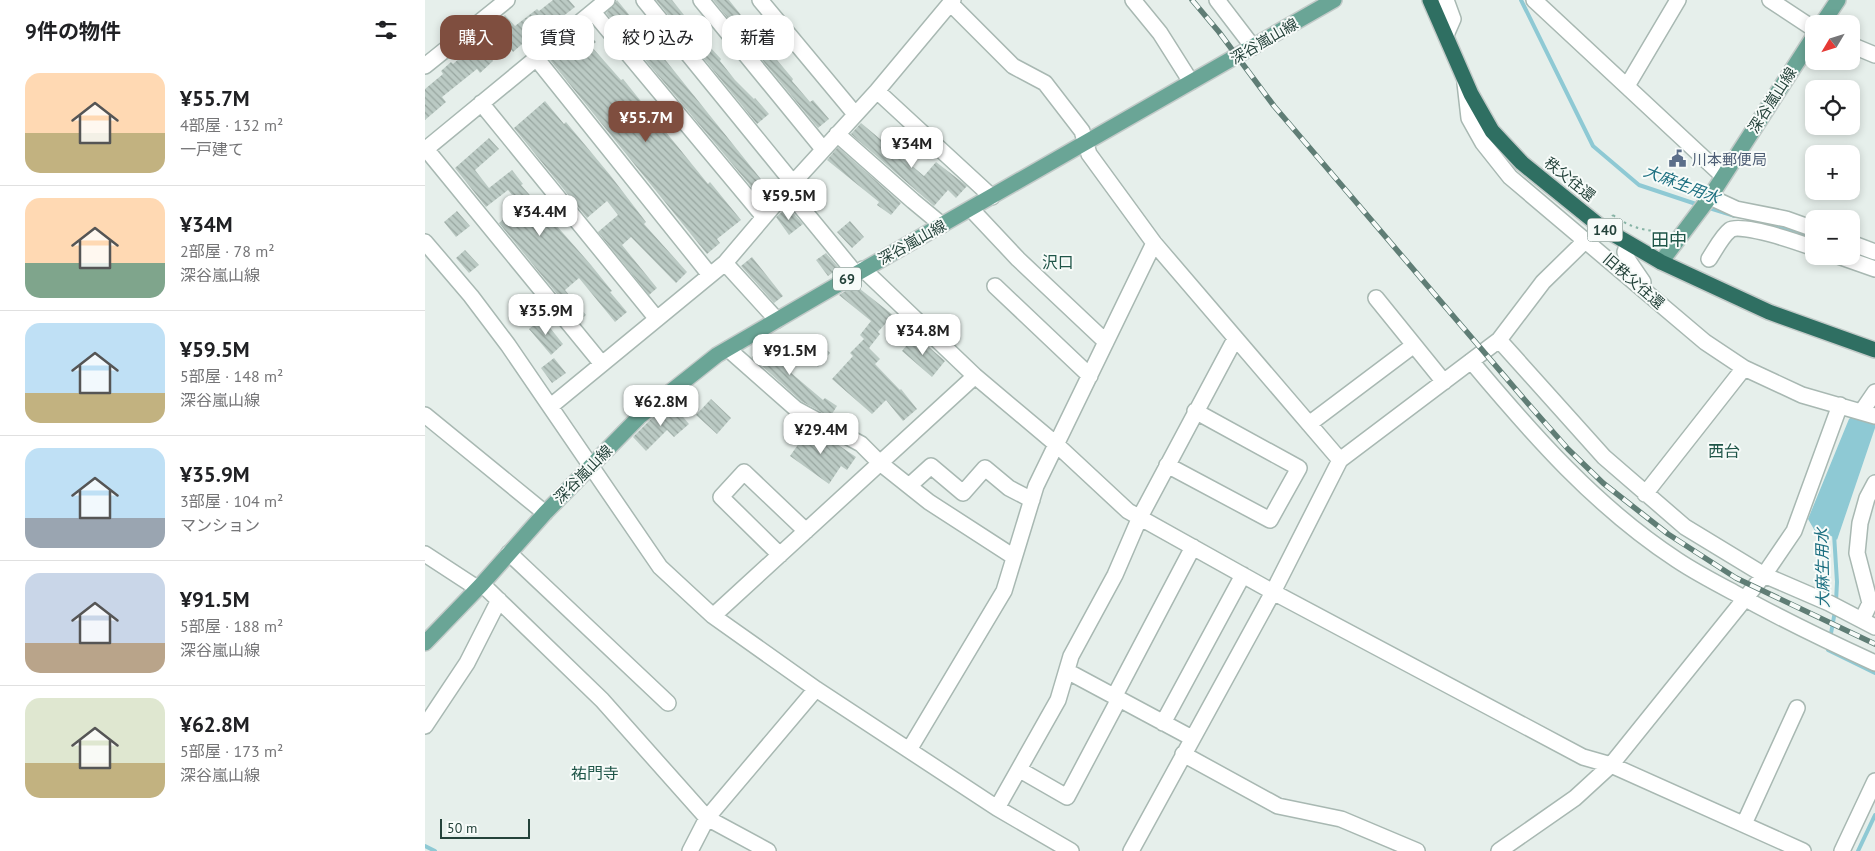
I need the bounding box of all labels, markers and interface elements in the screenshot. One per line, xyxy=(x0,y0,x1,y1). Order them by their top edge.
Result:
street label: 深谷嵐山線 xyxy=(1227,14,1301,68)
chip: 購入 xyxy=(440,15,512,60)
chip: 賃貸 xyxy=(522,15,594,60)
chip: 絞り込み xyxy=(604,15,712,60)
chip: 新着 xyxy=(722,15,794,60)
north arrow xyxy=(1805,15,1860,70)
map controls xyxy=(1805,15,1860,265)
icon: filters xyxy=(372,16,400,44)
text: 9件の物件 xyxy=(25,18,121,45)
street label: 深谷嵐山線 xyxy=(1744,63,1800,137)
button: locate xyxy=(1805,80,1860,135)
text: ¥55.7M xyxy=(180,85,250,112)
icon: home xyxy=(65,93,125,153)
pin: ¥55.7M xyxy=(605,100,687,143)
text: ¥55.7M xyxy=(619,107,673,127)
text: 4部屋 · 132 m² xyxy=(180,115,283,135)
pin: ¥34M xyxy=(882,126,942,169)
text: ¥34M xyxy=(892,133,932,153)
text: 一戸建て xyxy=(180,139,244,159)
button: + xyxy=(1805,145,1860,200)
public building icon: 川本郵便局 xyxy=(1668,149,1688,169)
place label: 川本郵便局 xyxy=(1692,150,1767,169)
street label: 秩父往還 xyxy=(1541,153,1599,205)
water label: 大麻生用水 xyxy=(1641,160,1725,208)
pin: ¥59.5M xyxy=(748,178,830,221)
text: ¥59.5M xyxy=(762,185,816,205)
pin: ¥34.4M xyxy=(499,194,581,237)
text: ¥34.4M xyxy=(513,201,567,221)
button: − xyxy=(1805,210,1860,265)
text: ¥34M xyxy=(180,211,233,238)
street label: 深谷嵐山線 xyxy=(875,216,949,268)
icon: home xyxy=(65,218,125,278)
road number: 140 xyxy=(1587,218,1623,242)
district label: 田中 xyxy=(1651,228,1687,251)
text: 2部屋 · 78 m² xyxy=(180,241,275,261)
street label: 旧秩父往還 xyxy=(1599,249,1669,313)
district label: 沢口 xyxy=(1042,252,1074,272)
text: 深谷嵐山線 xyxy=(180,265,260,285)
road number: 69 xyxy=(833,268,861,290)
pin: ¥35.9M xyxy=(505,294,587,336)
text: ¥35.9M xyxy=(519,300,573,320)
pin: ¥34.8M xyxy=(882,314,964,356)
text: ¥34.8M xyxy=(896,320,950,340)
pin: ¥91.5M xyxy=(749,334,831,376)
text: ¥59.5M xyxy=(180,336,250,363)
text: ¥91.5M xyxy=(763,340,817,360)
icon: home xyxy=(65,343,125,403)
text: 5部屋 · 148 m² xyxy=(180,366,283,386)
pin: ¥62.8M xyxy=(620,384,702,427)
text: 深谷嵐山線 xyxy=(180,390,260,410)
text: ¥62.8M xyxy=(634,391,688,411)
pin: ¥29.4M xyxy=(780,412,862,455)
text: ¥29.4M xyxy=(794,419,848,439)
street label: 深谷嵐山線 xyxy=(550,441,616,507)
district label: 西台 xyxy=(1708,441,1740,461)
text: ¥35.9M xyxy=(180,461,250,488)
icon: home xyxy=(65,468,125,528)
text: 3部屋 · 104 m² xyxy=(180,491,283,511)
text: マンション xyxy=(180,515,260,535)
water label: 大麻生用水 xyxy=(1811,526,1833,608)
text: ¥91.5M xyxy=(180,586,250,613)
icon: home xyxy=(65,593,125,653)
text: 5部屋 · 188 m² xyxy=(180,616,283,636)
text: 深谷嵐山線 xyxy=(180,640,260,660)
text: ¥62.8M xyxy=(180,711,250,738)
icon: home xyxy=(65,718,125,778)
text: 5部屋 · 173 m² xyxy=(180,741,283,761)
district label: 祐門寺 xyxy=(571,763,619,783)
text: 深谷嵐山線 xyxy=(180,765,260,785)
scale bar xyxy=(440,816,530,839)
text: 50 m xyxy=(447,819,477,837)

